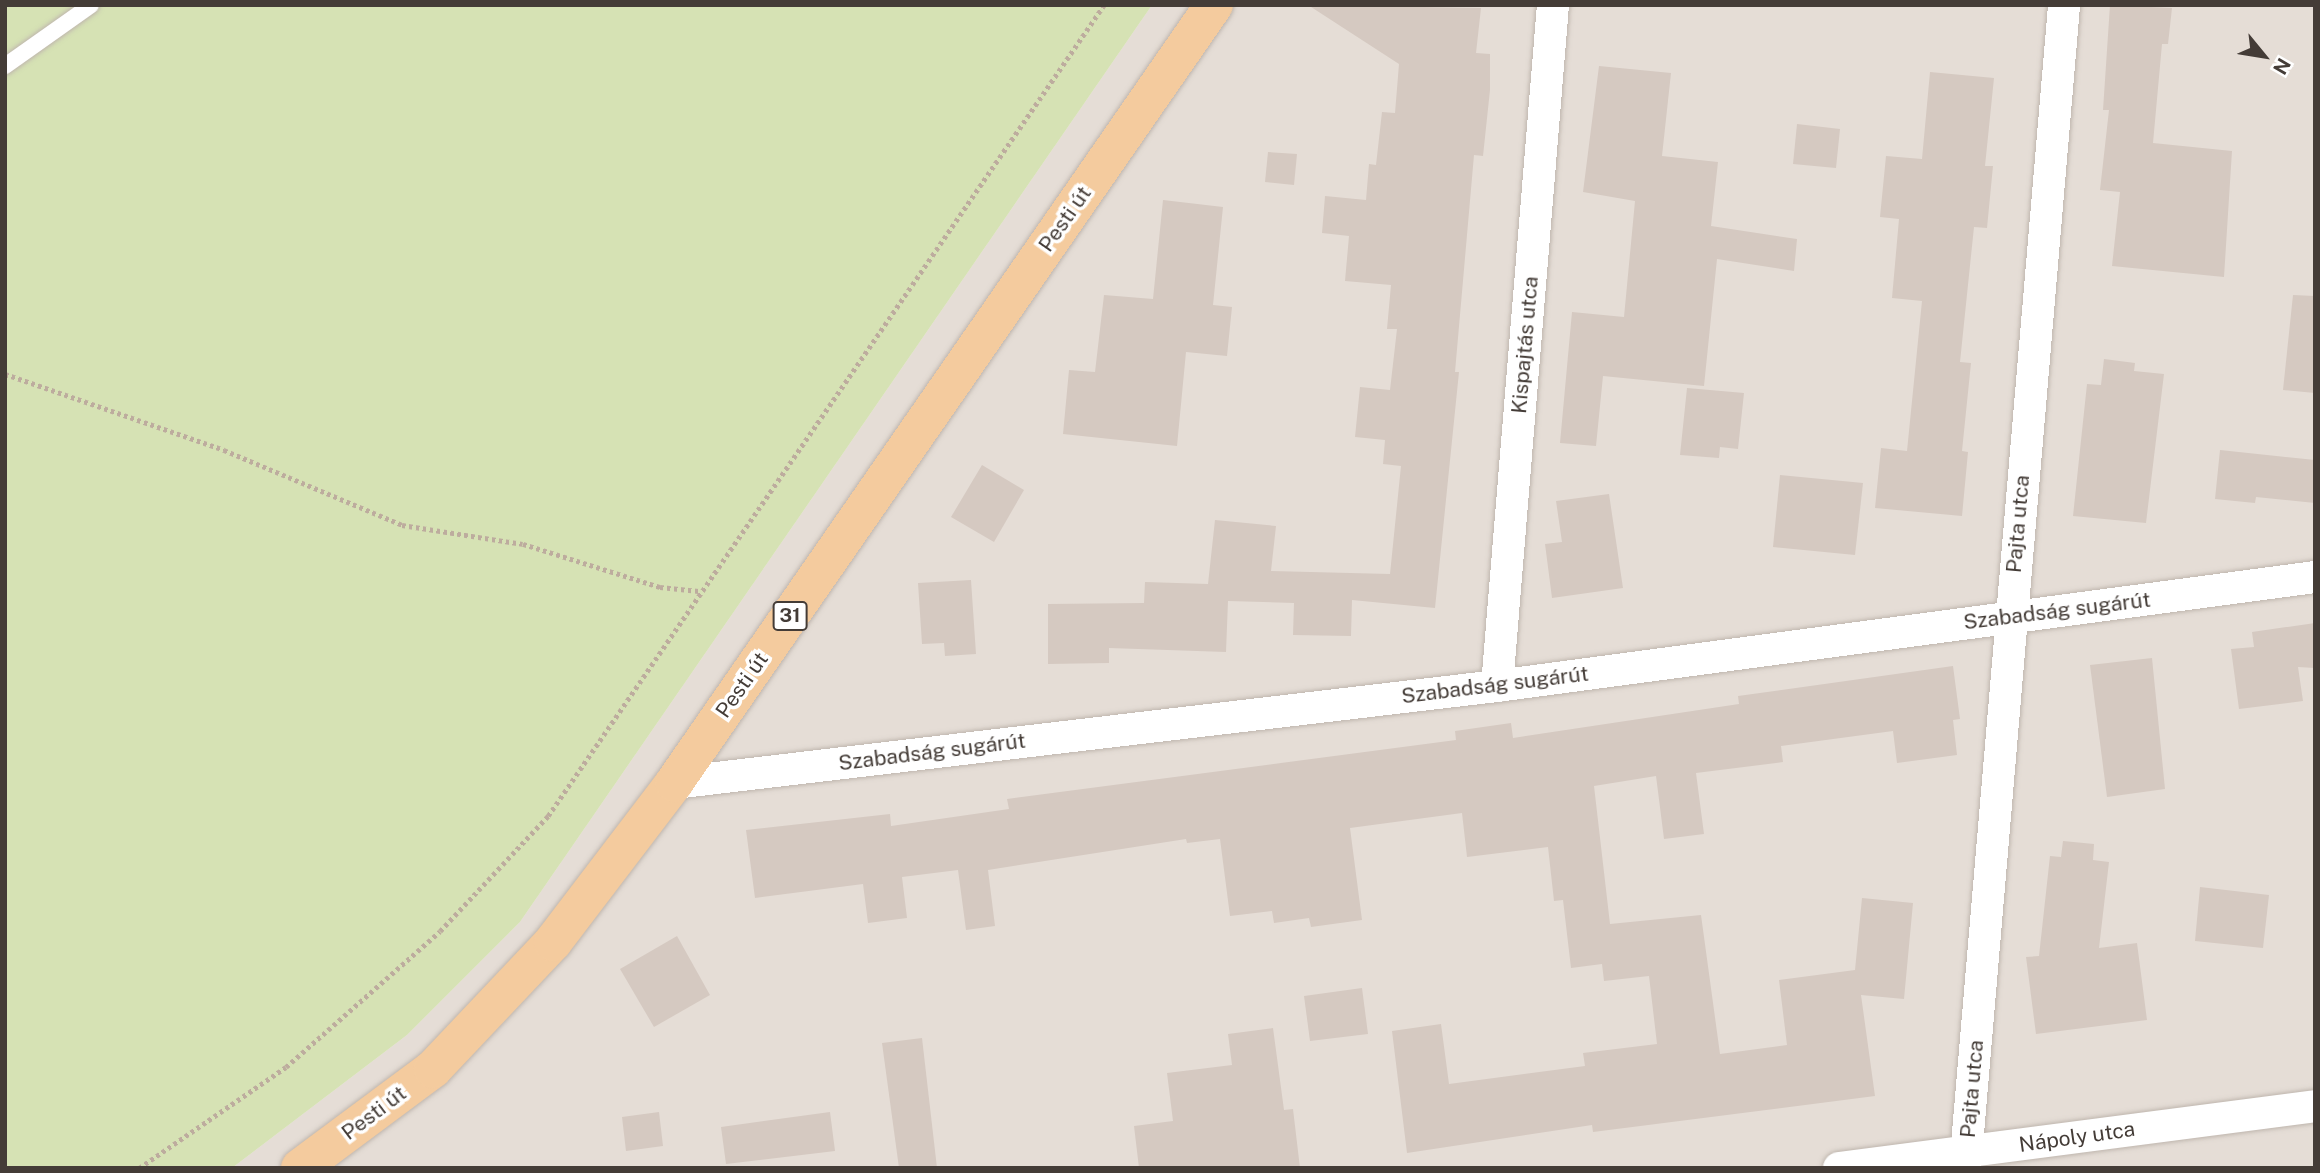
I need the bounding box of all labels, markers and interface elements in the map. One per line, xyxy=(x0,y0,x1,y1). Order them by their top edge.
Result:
north arrow xyxy=(2229,21,2299,91)
text: N xyxy=(2269,55,2295,78)
street label: Pesti út xyxy=(1033,181,1097,257)
street label: Kispajtás utca xyxy=(1506,275,1544,415)
street label: Pajta utca xyxy=(2001,474,2035,574)
street label: Szabadság sugárút xyxy=(1962,587,2152,635)
road number: 31 xyxy=(772,600,808,632)
street label: Pesti út xyxy=(710,647,774,723)
street label: Szabadság sugárút xyxy=(1400,661,1590,709)
street label: Szabadság sugárút xyxy=(837,728,1027,776)
street label: Pajta utca xyxy=(1955,1039,1989,1139)
street label: Pesti út xyxy=(337,1081,411,1145)
street label: Nápoly utca xyxy=(2017,1116,2137,1158)

